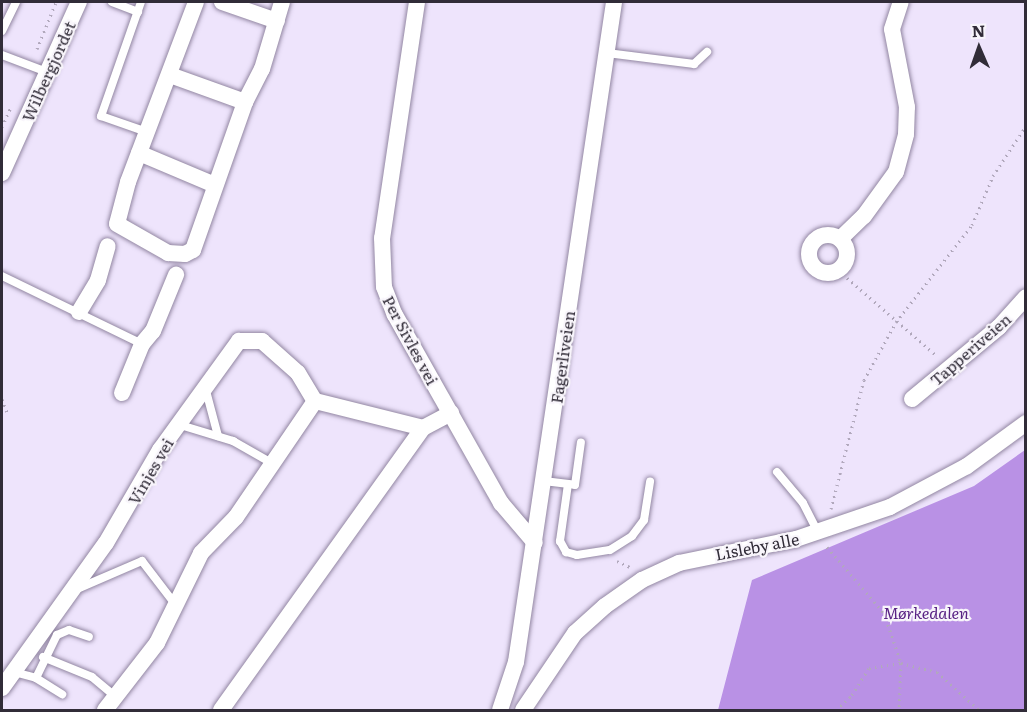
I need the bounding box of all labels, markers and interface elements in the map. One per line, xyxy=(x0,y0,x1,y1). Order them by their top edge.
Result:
street label: Wilbergjordet xyxy=(17,18,79,124)
north arrow xyxy=(949,18,1009,78)
text: N xyxy=(971,18,986,42)
street label: Per Sivles vei xyxy=(379,292,443,388)
street label: Fagerliveien xyxy=(546,309,578,405)
street label: Tapperiveien xyxy=(926,309,1014,389)
street label: Vinjes vei xyxy=(123,434,177,508)
street label: Lisleby alle xyxy=(713,528,801,564)
park label: Mørkedalen xyxy=(883,602,969,622)

